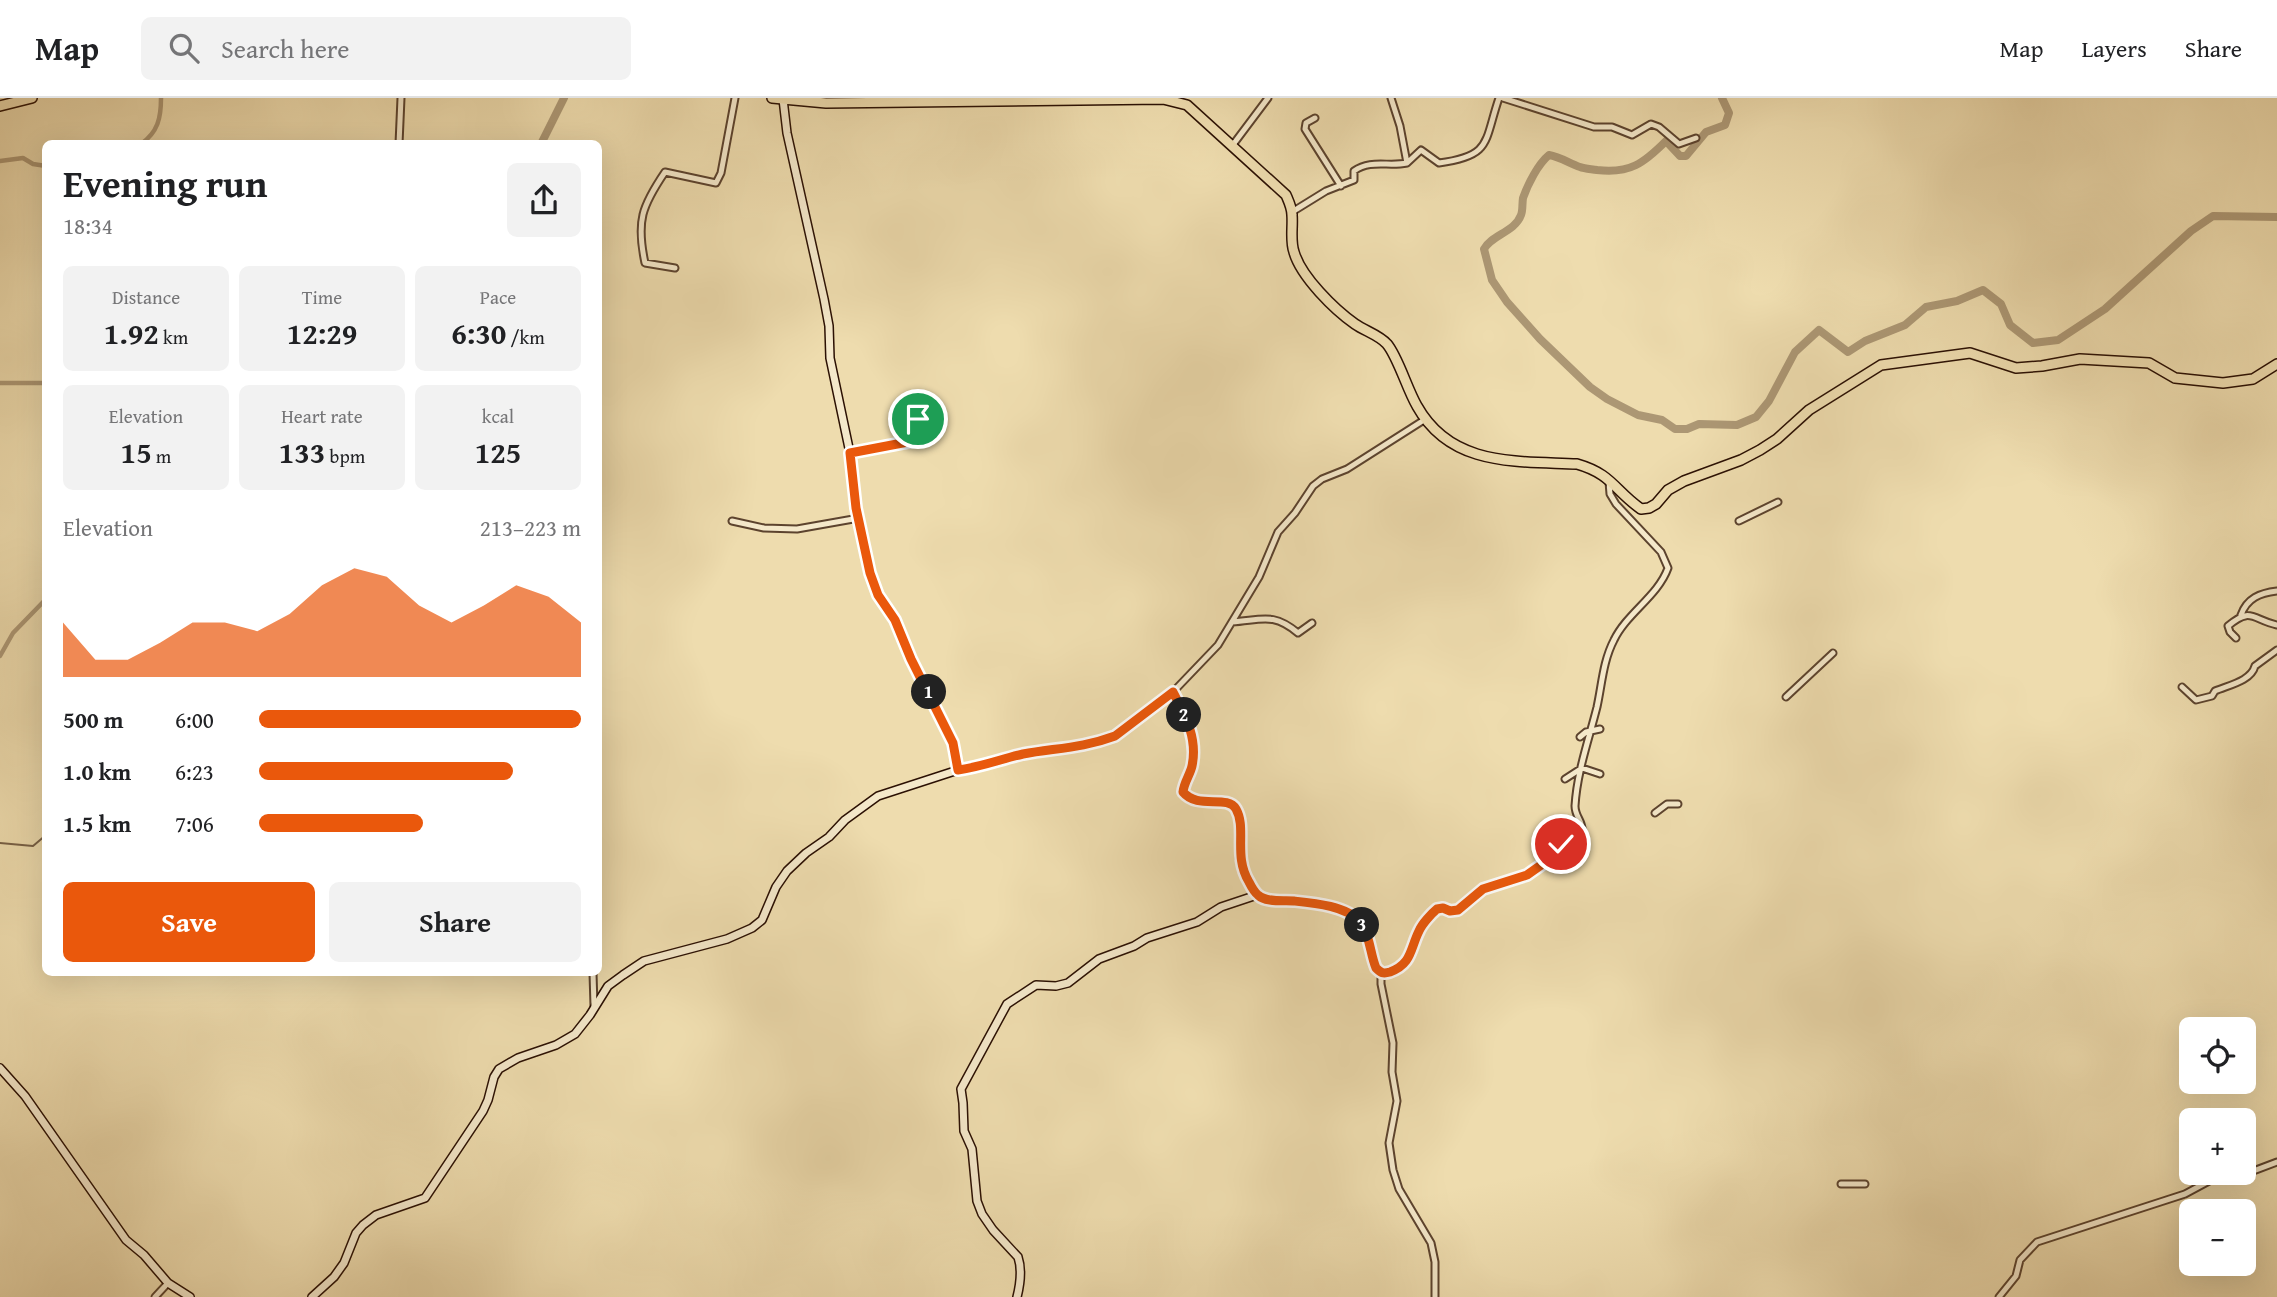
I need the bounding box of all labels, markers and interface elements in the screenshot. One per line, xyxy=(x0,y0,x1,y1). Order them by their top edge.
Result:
search box xyxy=(141,17,631,80)
text: Map xyxy=(35,24,99,72)
icon: search xyxy=(165,29,203,67)
text: Search here xyxy=(221,29,349,68)
text: Map xyxy=(2000,31,2043,66)
text: Layers xyxy=(2081,31,2147,66)
text: Share xyxy=(2185,31,2242,66)
text: Evening run xyxy=(63,155,267,211)
button: share xyxy=(507,163,581,237)
text: 18:34 xyxy=(63,209,113,242)
text: Distance xyxy=(112,283,180,311)
text: Time xyxy=(302,283,342,311)
text: Pace xyxy=(480,283,516,311)
text: 1.92 xyxy=(104,311,159,355)
text: 12:29 xyxy=(287,311,357,355)
text: 6:30 xyxy=(451,311,506,355)
text: km xyxy=(159,323,188,351)
text: /km xyxy=(506,323,545,351)
pin xyxy=(888,389,948,449)
icon: arrive xyxy=(899,400,937,438)
text: Elevation xyxy=(109,402,183,430)
text: Heart rate xyxy=(281,402,363,430)
text: kcal xyxy=(482,402,514,430)
text: 15 xyxy=(121,430,152,474)
text: 133 xyxy=(279,430,325,474)
text: 125 xyxy=(475,430,521,474)
text: m xyxy=(152,442,171,470)
text: bpm xyxy=(325,442,365,470)
text: Elevation xyxy=(63,511,153,544)
text: 213–223 m xyxy=(480,511,581,544)
pin: 1 xyxy=(912,674,946,710)
text: 1 xyxy=(924,677,933,705)
pin: 2 xyxy=(1166,698,1202,732)
text: 2 xyxy=(1179,700,1188,728)
text: 500 m xyxy=(63,703,124,736)
text: 6:00 xyxy=(175,703,214,736)
text: 1.0 km xyxy=(63,755,131,788)
text: 6:23 xyxy=(175,755,214,788)
text: 1.5 km xyxy=(63,807,131,840)
text: 7:06 xyxy=(175,807,214,840)
pin xyxy=(1531,814,1591,874)
icon: check xyxy=(1542,825,1580,863)
button: Save xyxy=(63,882,315,962)
button: Share xyxy=(329,882,581,962)
pin: 3 xyxy=(1344,908,1380,942)
text: 3 xyxy=(1357,910,1366,938)
map controls xyxy=(2179,1017,2256,1276)
button: locate xyxy=(2179,1017,2256,1094)
button: + xyxy=(2179,1108,2256,1185)
button: − xyxy=(2179,1199,2256,1276)

